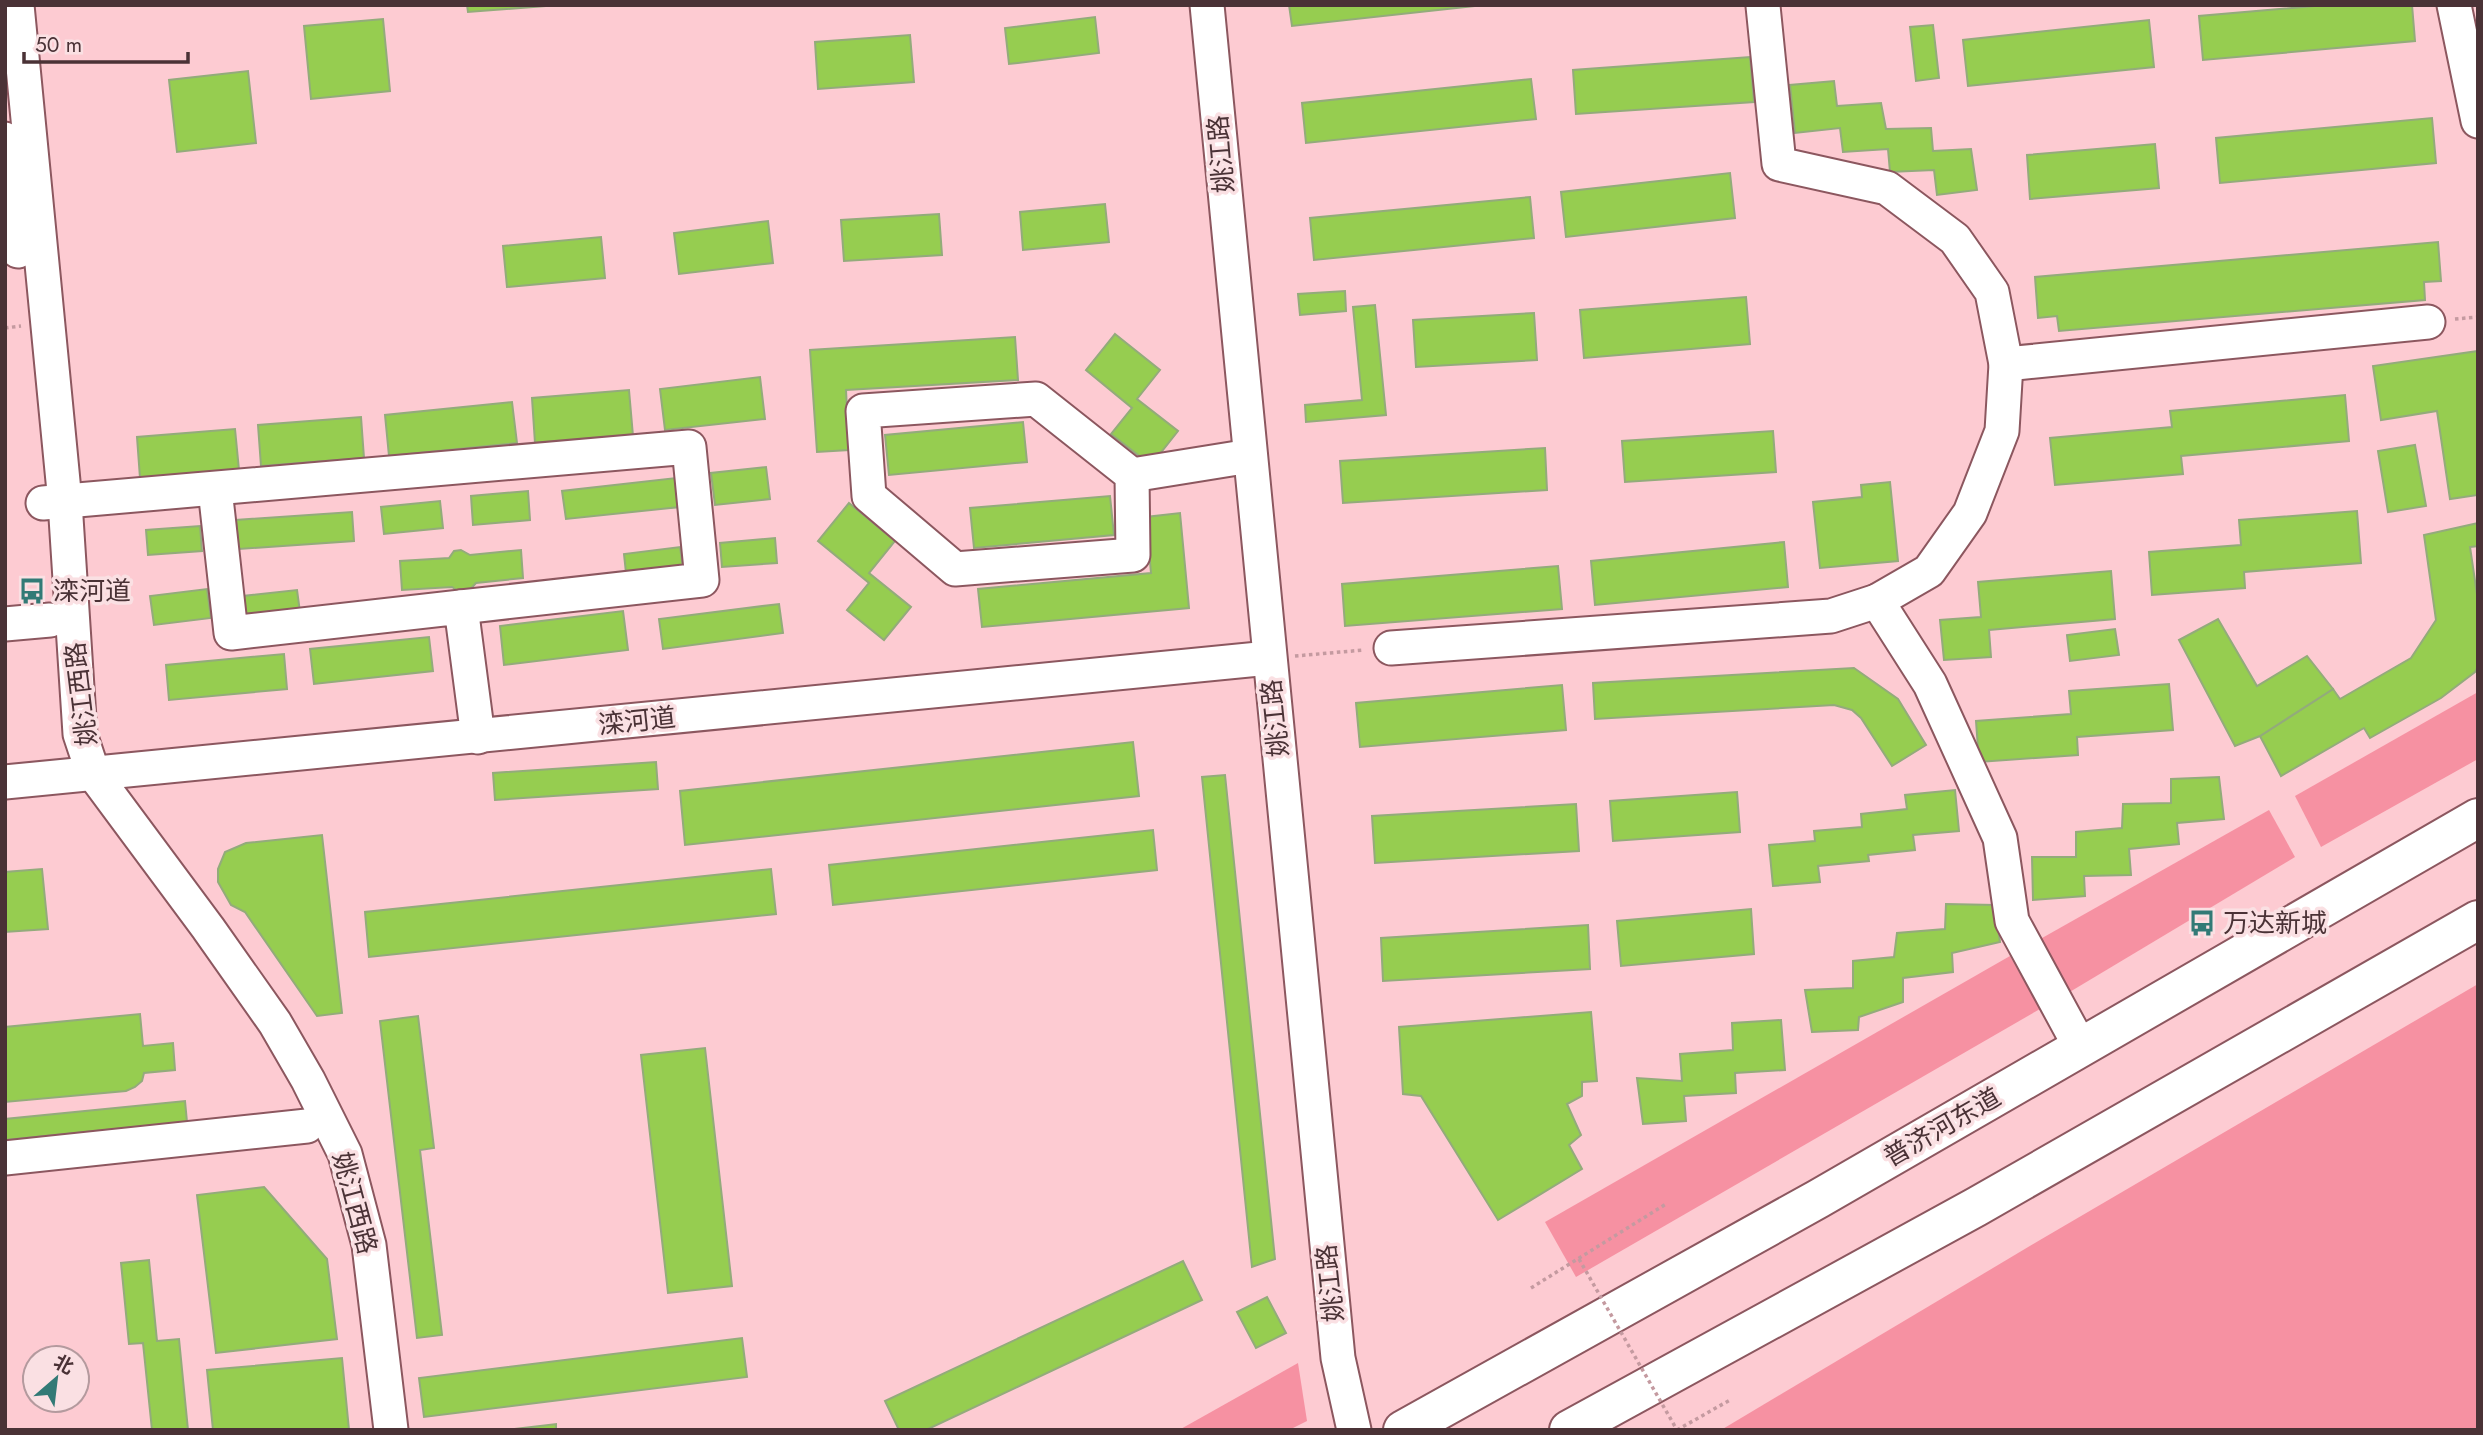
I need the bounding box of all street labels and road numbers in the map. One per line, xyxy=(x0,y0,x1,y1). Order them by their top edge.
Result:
street label: 姚江路 xyxy=(1199,113,1243,195)
street label: 姚江西路 xyxy=(56,640,106,748)
street label: 姚江路 xyxy=(1252,677,1298,759)
street label: 滦河道 xyxy=(596,698,678,744)
street label: 普济河东道 xyxy=(1876,1078,2008,1176)
street label: 姚江西路 xyxy=(323,1148,387,1258)
street label: 姚江路 xyxy=(1307,1242,1353,1324)

